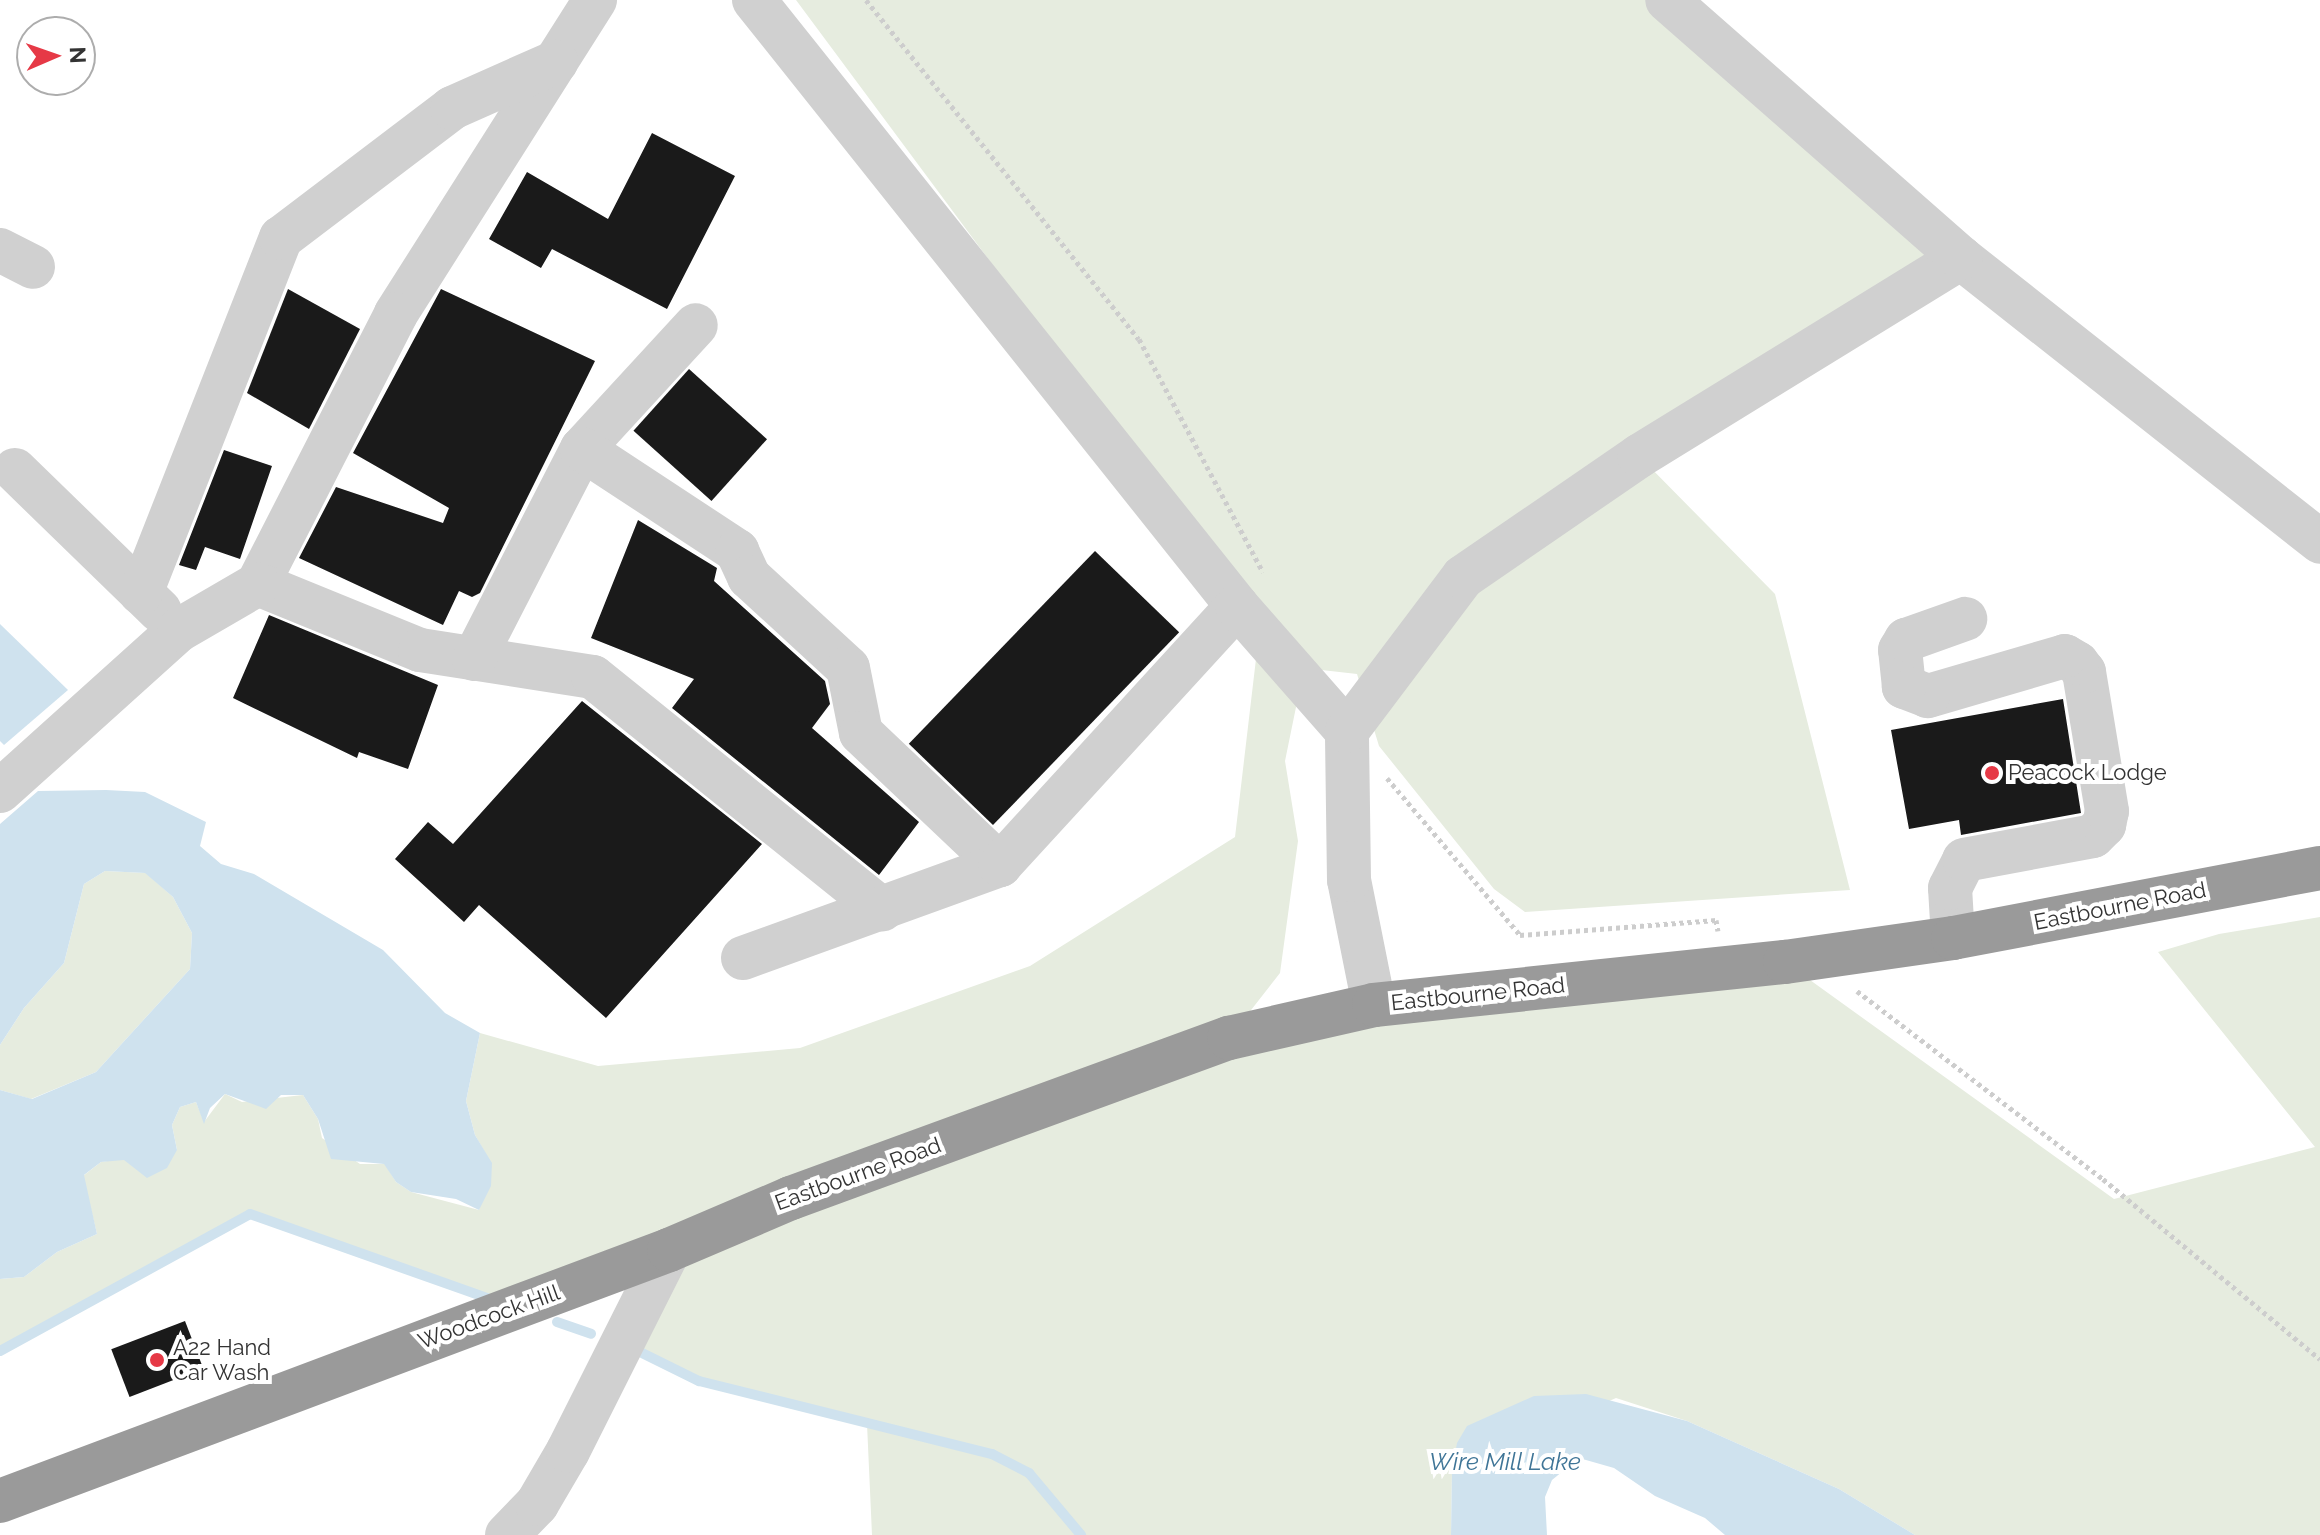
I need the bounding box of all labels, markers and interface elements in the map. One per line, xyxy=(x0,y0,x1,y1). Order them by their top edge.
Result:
north arrow xyxy=(16,16,96,96)
text: N xyxy=(65,46,91,64)
place label: Peacock Lodge xyxy=(2008,760,2167,786)
marker: Peacock Lodge xyxy=(1983,764,2001,782)
street label: Eastbourne Road xyxy=(2032,876,2208,936)
street label: Eastbourne Road xyxy=(1390,972,1566,1016)
street label: Eastbourne Road xyxy=(771,1132,945,1216)
street label: Woodcock Hill xyxy=(415,1279,563,1355)
place label: A22 Hand Car Wash xyxy=(173,1334,271,1386)
marker: A22 Hand Car Wash xyxy=(148,1351,166,1369)
water label: Wire Mill Lake xyxy=(1429,1448,1581,1476)

